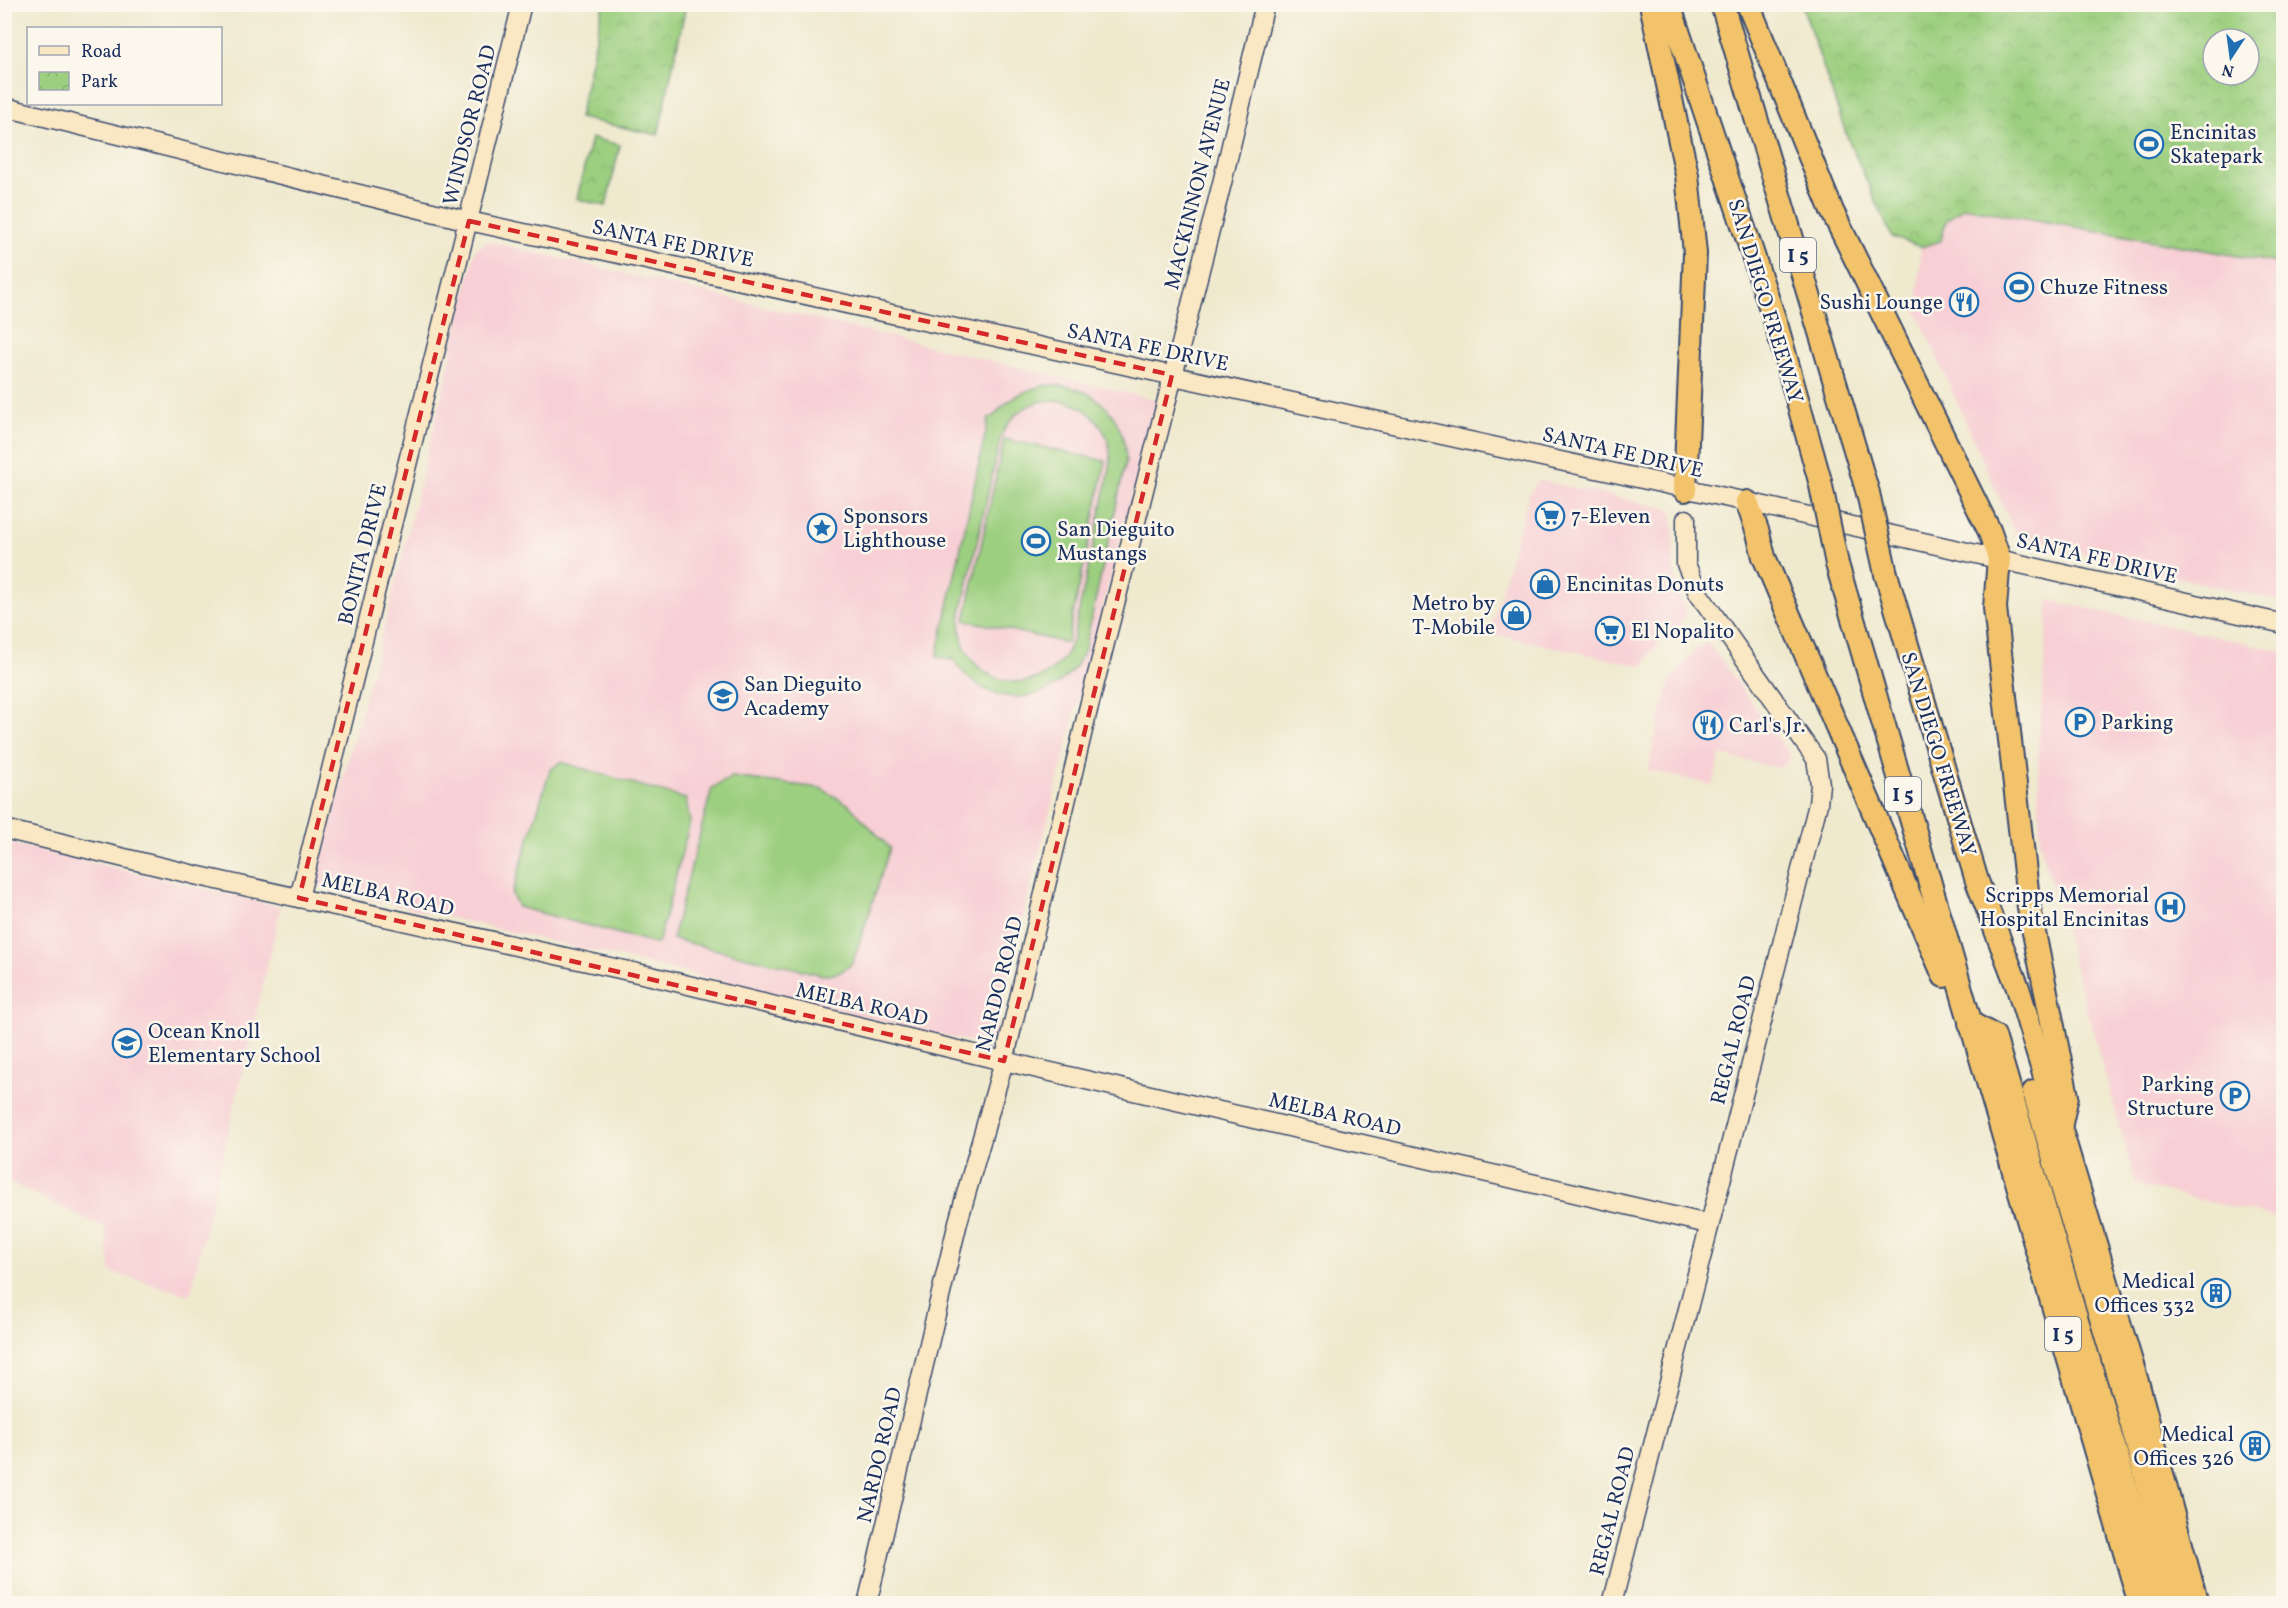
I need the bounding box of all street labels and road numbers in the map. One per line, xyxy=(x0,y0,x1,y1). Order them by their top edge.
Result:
street label: WINDSOR ROAD xyxy=(437,42,504,209)
street label: MACKINNON AVENUE xyxy=(1158,76,1239,293)
street label: SAN DIEGO FREEWAY xyxy=(1720,196,1809,407)
street label: SANTA FE DRIVE xyxy=(589,213,756,276)
road number: I 5 xyxy=(1780,238,1816,272)
street label: SANTA FE DRIVE xyxy=(1064,317,1231,380)
street label: SANTA FE DRIVE xyxy=(1539,421,1706,486)
street label: BONITA DRIVE xyxy=(332,481,395,628)
street label: SANTA FE DRIVE xyxy=(2013,527,2180,592)
street label: SAN DIEGO FREEWAY xyxy=(1893,649,1982,860)
road number: I 5 xyxy=(1885,777,1921,811)
street label: MELBA ROAD xyxy=(319,866,457,925)
street label: NARDO ROAD xyxy=(970,914,1031,1055)
street label: REGAL ROAD xyxy=(1704,973,1764,1108)
street label: MELBA ROAD xyxy=(793,976,931,1035)
street label: MELBA ROAD xyxy=(1266,1086,1404,1145)
road number: I 5 xyxy=(2045,1317,2081,1351)
street label: NARDO ROAD xyxy=(851,1385,910,1526)
street label: REGAL ROAD xyxy=(1583,1444,1643,1579)

